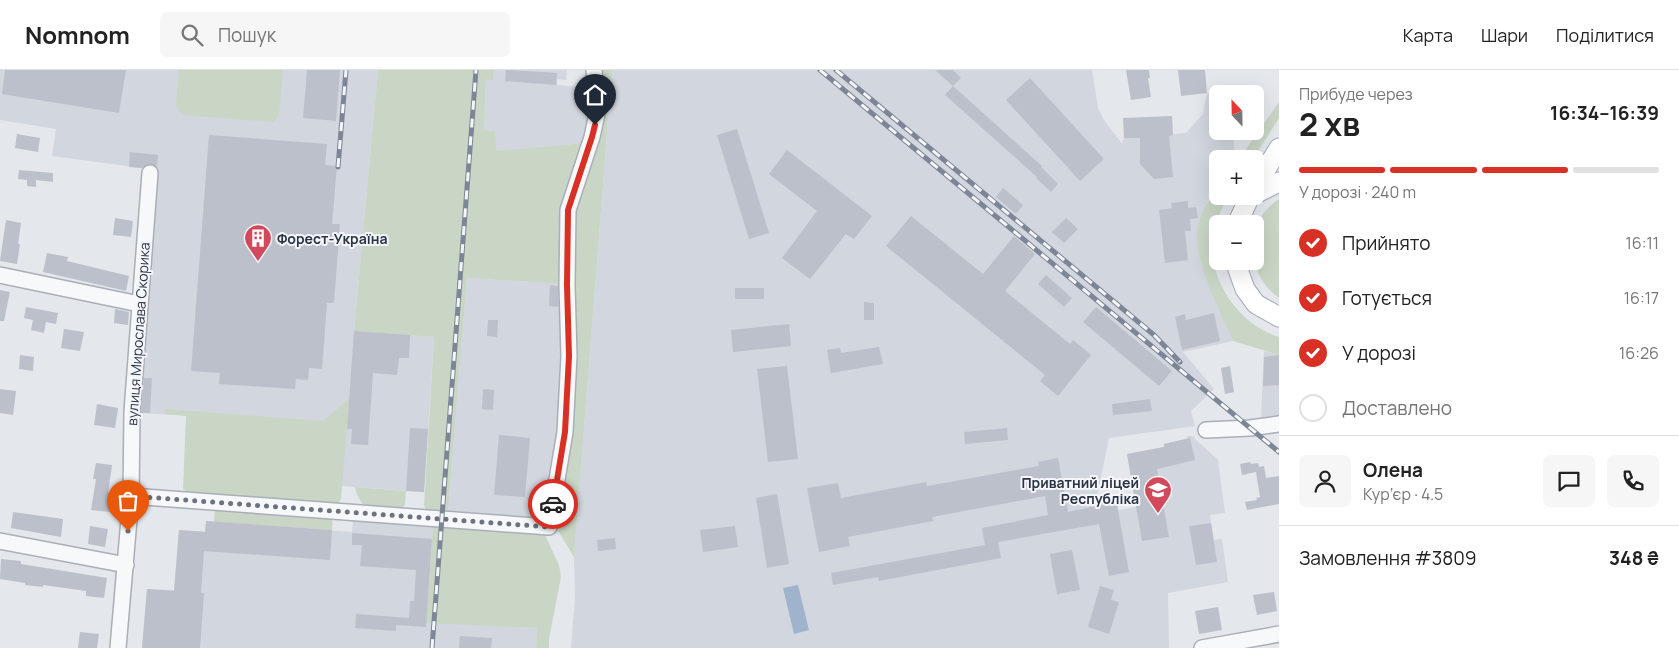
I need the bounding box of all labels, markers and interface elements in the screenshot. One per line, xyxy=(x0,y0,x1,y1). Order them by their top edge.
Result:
search box xyxy=(160,12,510,57)
text: Nomnom xyxy=(25,18,130,51)
icon: search xyxy=(178,21,206,49)
text: Пошук xyxy=(218,22,276,48)
text: Карта xyxy=(1403,23,1453,47)
text: Шари xyxy=(1481,23,1528,47)
text: Поділитися xyxy=(1556,23,1654,47)
pin xyxy=(574,74,616,125)
icon: home xyxy=(581,81,609,109)
text: Прибуде через xyxy=(1299,83,1413,105)
north arrow xyxy=(1209,85,1264,140)
map controls xyxy=(1209,85,1264,270)
text: 16:34–16:39 xyxy=(1550,100,1659,126)
text: 2 хв xyxy=(1299,102,1360,146)
button: + xyxy=(1209,150,1264,205)
text: У дорозі · 240 m xyxy=(1299,181,1416,203)
button: − xyxy=(1209,215,1264,270)
building icon: Форест-Україна xyxy=(243,223,273,262)
place label: Форест-Україна xyxy=(277,229,388,248)
icon: check xyxy=(1299,229,1327,257)
text: Прийнято xyxy=(1342,230,1430,256)
text: 16:11 xyxy=(1626,232,1659,254)
street label: вулиця Мирослава Скорика xyxy=(122,242,154,426)
icon: check xyxy=(1299,284,1327,312)
text: Готується xyxy=(1342,285,1432,311)
text: 16:17 xyxy=(1624,287,1659,309)
icon: check xyxy=(1299,339,1327,367)
text: У дорозі xyxy=(1342,340,1416,366)
text: 16:26 xyxy=(1619,342,1659,364)
text: Доставлено xyxy=(1342,395,1452,421)
button: person xyxy=(1299,455,1351,507)
button: chat xyxy=(1543,455,1595,507)
button: phone xyxy=(1607,455,1659,507)
text: Олена xyxy=(1363,457,1423,483)
place label: Приватний ліцей Республіка xyxy=(1021,473,1139,508)
school or university icon: Приватний ліцей Республіка xyxy=(1143,475,1173,514)
courier xyxy=(528,479,578,529)
pin xyxy=(107,480,149,531)
text: Кур’єр · 4.5 xyxy=(1363,483,1443,505)
icon: bag xyxy=(114,487,142,515)
icon: car xyxy=(539,490,567,518)
text: Замовлення #3809 xyxy=(1299,545,1477,571)
text: 348 ₴ xyxy=(1609,545,1659,571)

